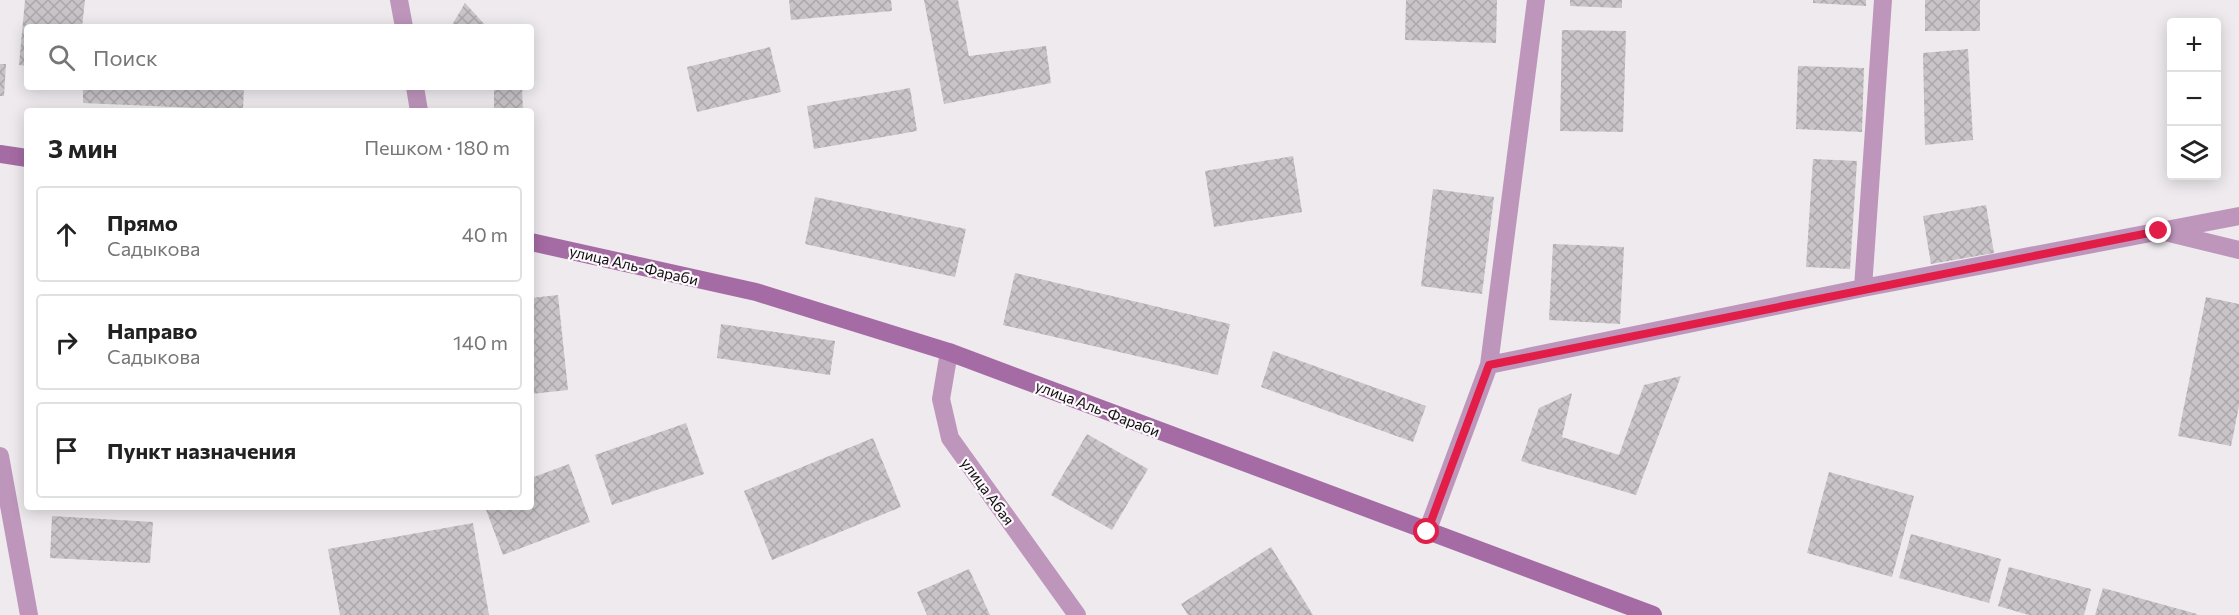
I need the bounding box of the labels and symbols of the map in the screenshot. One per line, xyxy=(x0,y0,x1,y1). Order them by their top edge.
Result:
route end xyxy=(2145,217,2171,243)
street label: улица Аль-Фараби xyxy=(568,241,700,289)
street label: улица Аль-Фараби xyxy=(1033,376,1163,440)
street label: улица Абая xyxy=(958,454,1018,528)
route start xyxy=(1413,518,1439,544)

